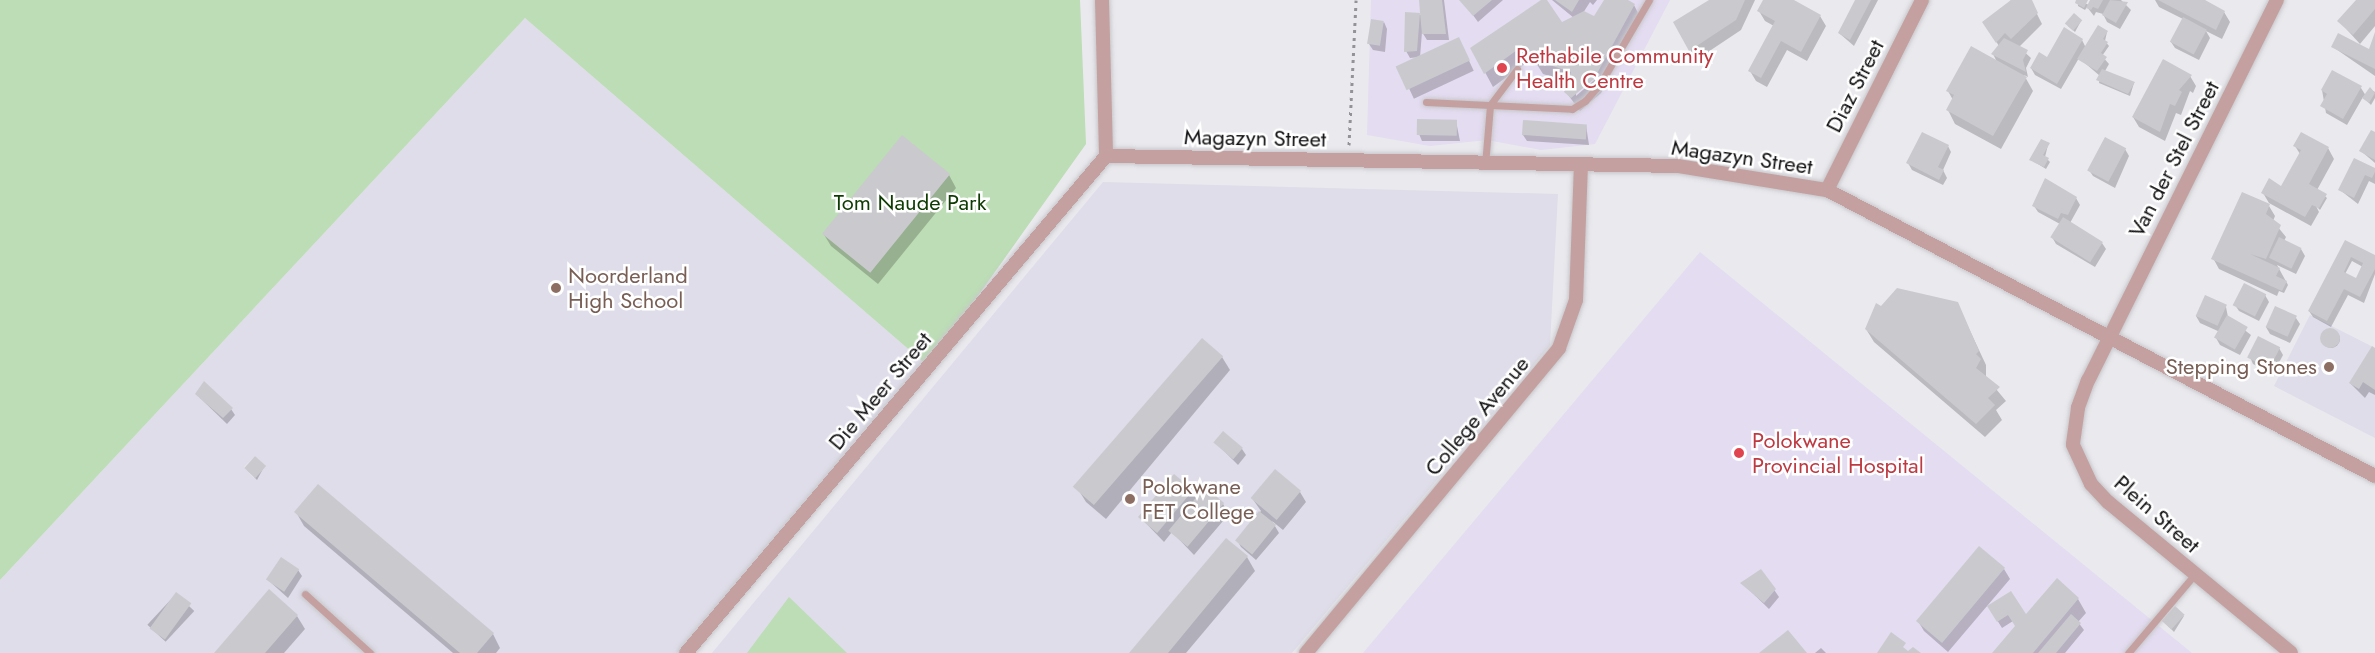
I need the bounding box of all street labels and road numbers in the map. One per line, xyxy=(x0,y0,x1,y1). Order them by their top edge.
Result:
street label: Diaz Street xyxy=(1820,35,1890,137)
street label: Van der Stel Street xyxy=(2123,76,2225,242)
street label: Magazyn Street xyxy=(1184,124,1326,152)
street label: Magazyn Street xyxy=(1670,134,1814,180)
street label: Die Meer Street xyxy=(823,327,937,455)
street label: College Avenue xyxy=(1419,351,1535,481)
street label: Plein Street xyxy=(2109,470,2205,558)

